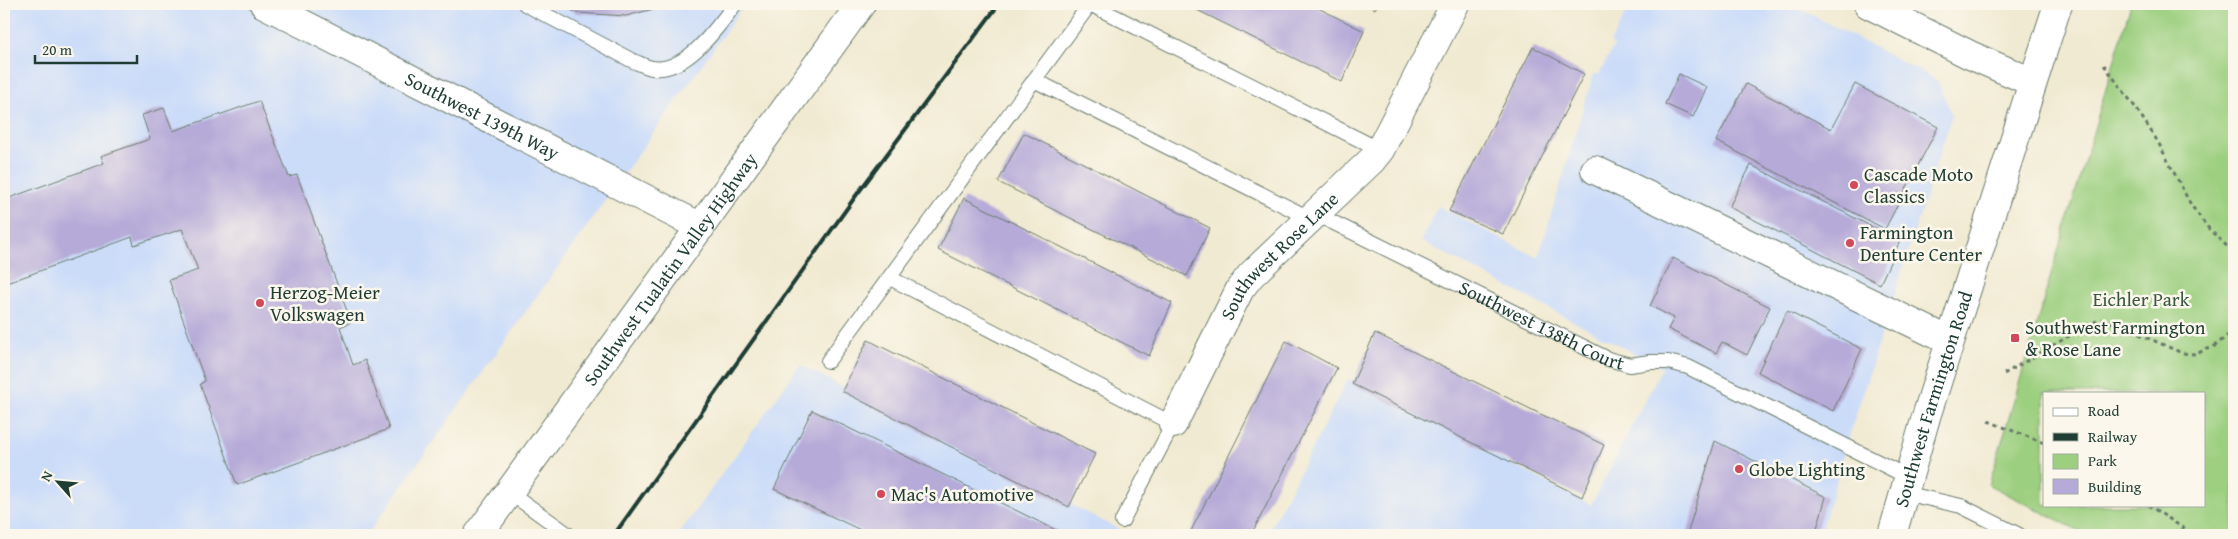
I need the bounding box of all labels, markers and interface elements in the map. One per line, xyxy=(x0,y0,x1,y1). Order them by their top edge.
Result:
scale bar xyxy=(35,32,138,64)
text: 20 m xyxy=(42,39,73,60)
street label: Southwest 139th Way xyxy=(400,64,565,167)
street label: Southwest Tualatin Valley Highway xyxy=(576,146,764,391)
place label: Cascade Moto Classics xyxy=(1864,160,1973,210)
marker: Cascade Moto Classics xyxy=(1848,179,1860,191)
street label: Southwest Rose Lane xyxy=(1213,185,1345,325)
place label: Farmington Denture Center xyxy=(1860,218,1982,268)
marker: Farmington Denture Center xyxy=(1844,237,1856,249)
street label: Southwest 138th Court xyxy=(1454,273,1628,377)
place label: Herzog-Meier Volkswagen xyxy=(270,278,380,328)
park label: Eichler Park xyxy=(2093,285,2190,313)
street label: Southwest Farmington Road xyxy=(1887,287,1980,510)
marker: Herzog-Meier Volkswagen xyxy=(254,297,266,309)
place label: Southwest Farmington & Rose Lane xyxy=(2025,313,2206,363)
marker: Southwest Farmington & Rose Lane xyxy=(2009,332,2021,344)
legend xyxy=(2043,392,2206,506)
text: Road xyxy=(2088,400,2119,421)
text: Railway xyxy=(2088,426,2138,447)
text: Park xyxy=(2088,450,2117,471)
place label: Globe Lighting xyxy=(1749,455,1866,483)
north arrow xyxy=(32,456,82,506)
marker: Globe Lighting xyxy=(1733,463,1745,475)
text: N xyxy=(35,467,58,485)
text: Building xyxy=(2088,476,2142,497)
place label: Mac's Automotive xyxy=(891,480,1034,508)
marker: Mac's Automotive xyxy=(875,488,887,500)

